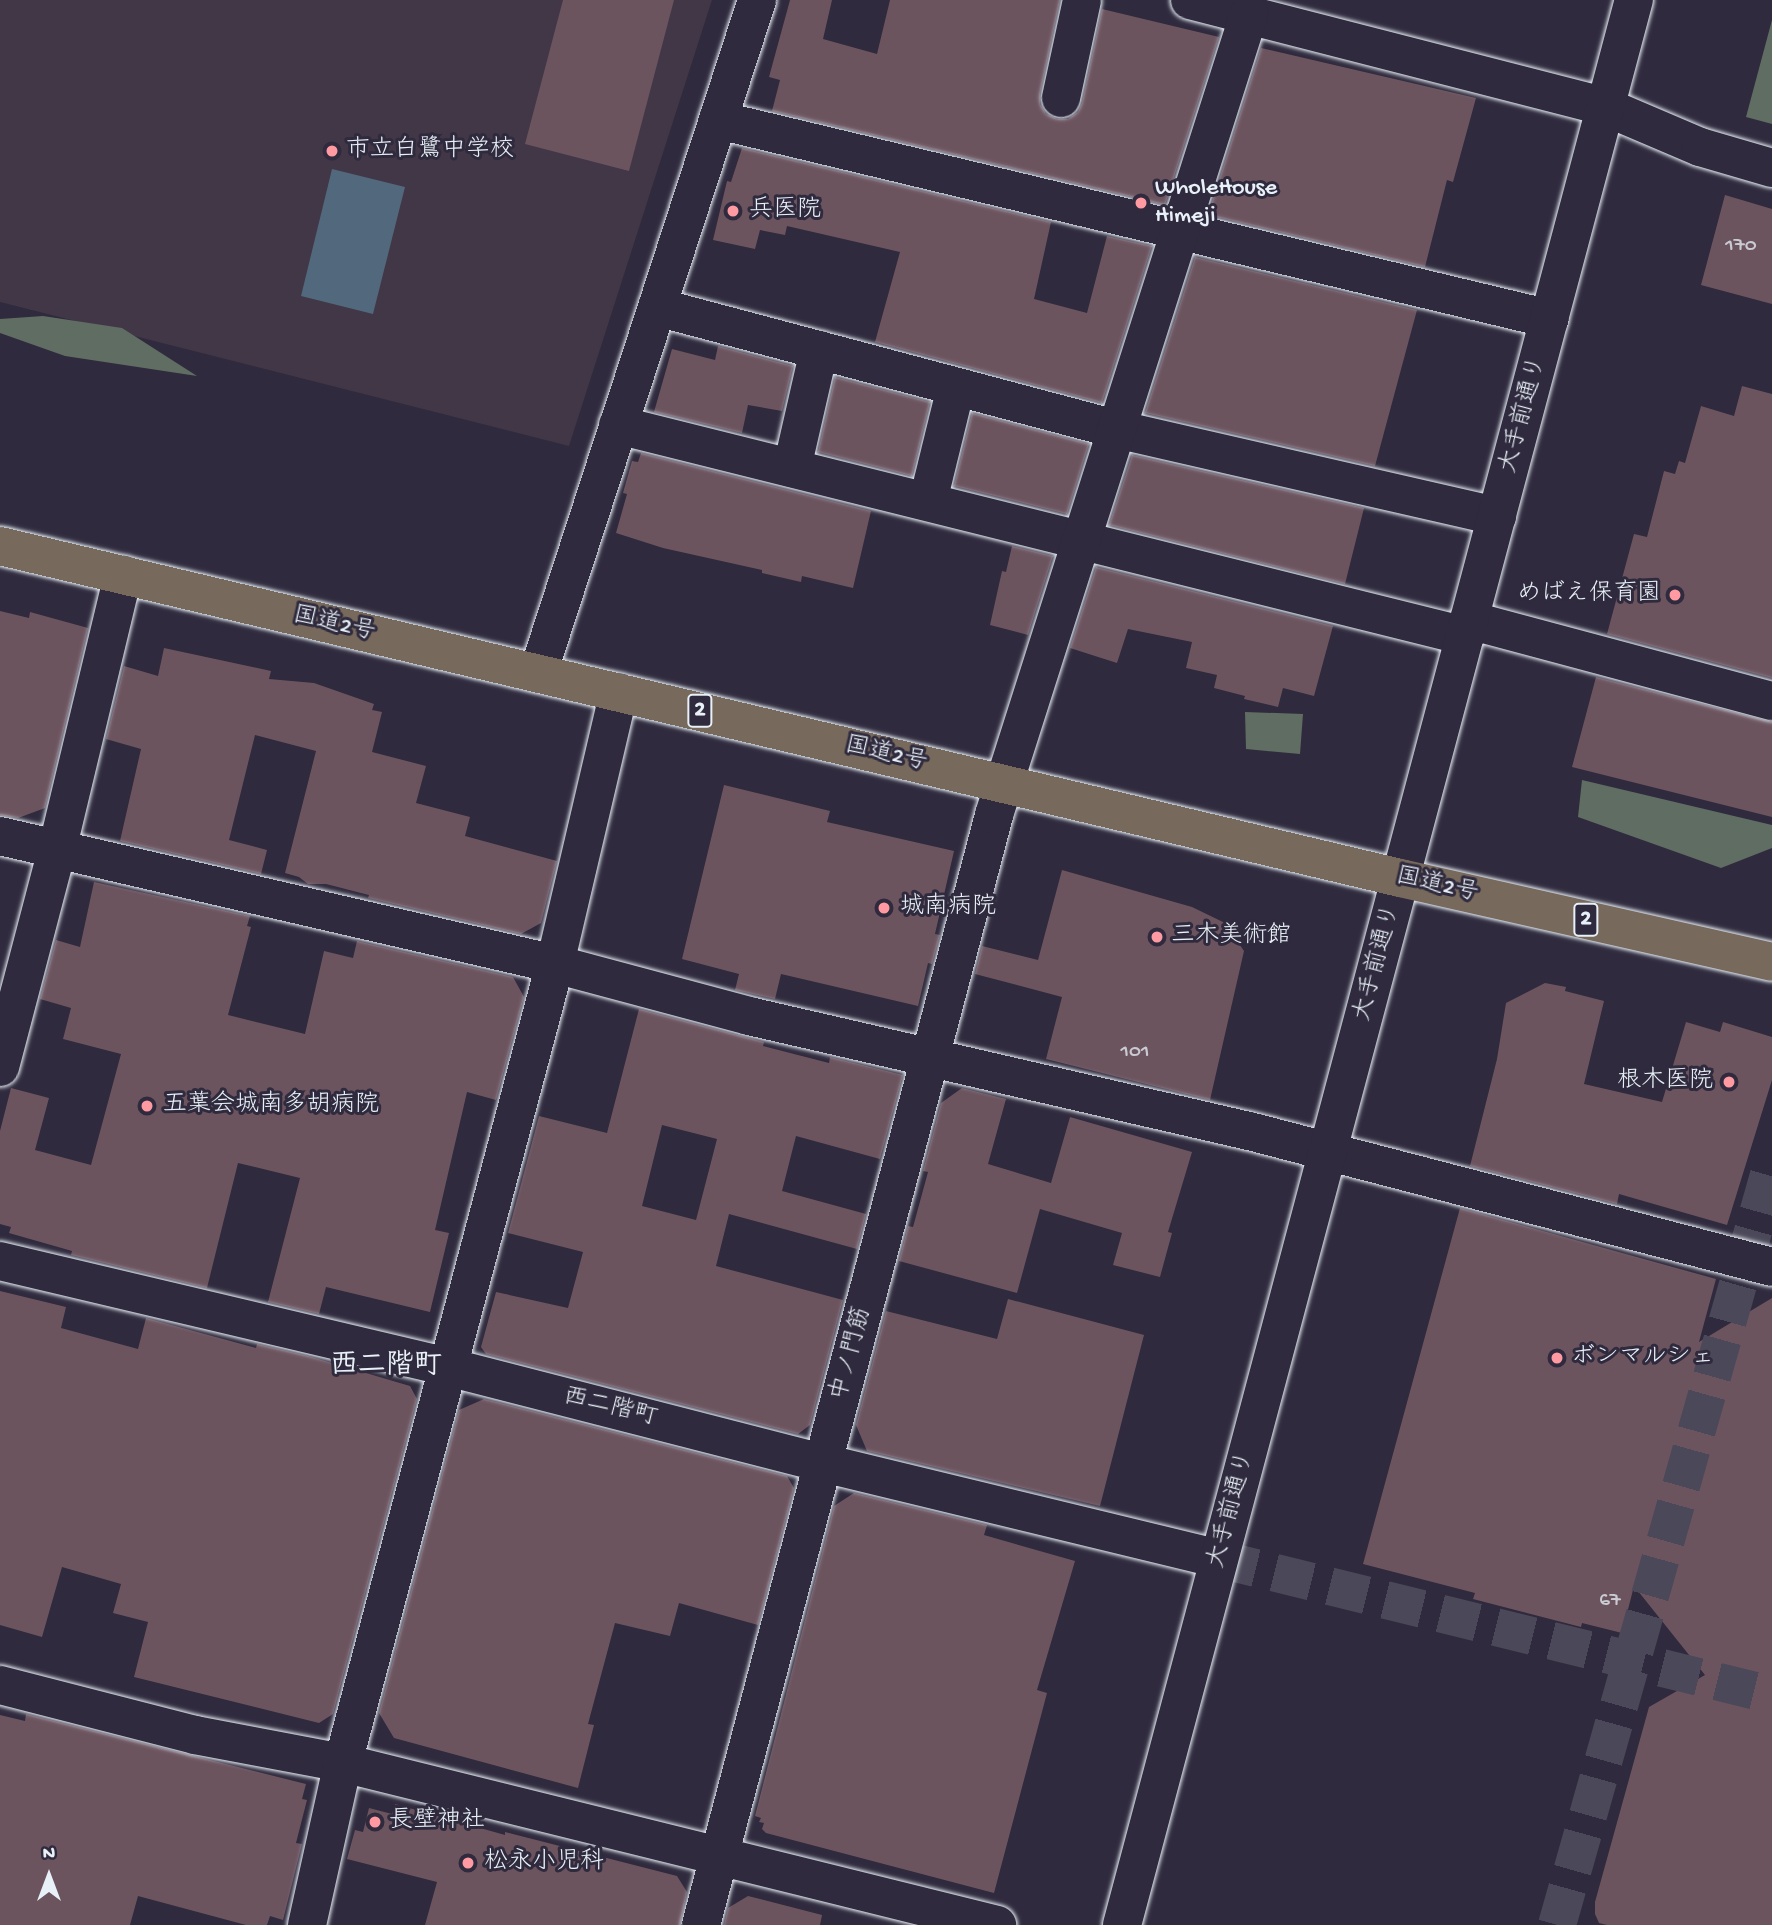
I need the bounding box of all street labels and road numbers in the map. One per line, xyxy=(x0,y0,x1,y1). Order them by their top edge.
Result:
street label: 大手前通り xyxy=(1495,353,1553,477)
street label: 国道2号 xyxy=(290,602,378,648)
road number: 2 xyxy=(686,692,714,730)
street label: 国道2号 xyxy=(842,732,930,778)
street label: 国道2号 xyxy=(1393,863,1481,909)
road number: 2 xyxy=(1572,900,1600,939)
street label: 大手前通り xyxy=(1349,901,1407,1025)
street label: 中ノ門筋 xyxy=(826,1304,878,1404)
street label: 西二階町 xyxy=(560,1382,660,1434)
street label: 大手前通り xyxy=(1203,1448,1261,1572)

